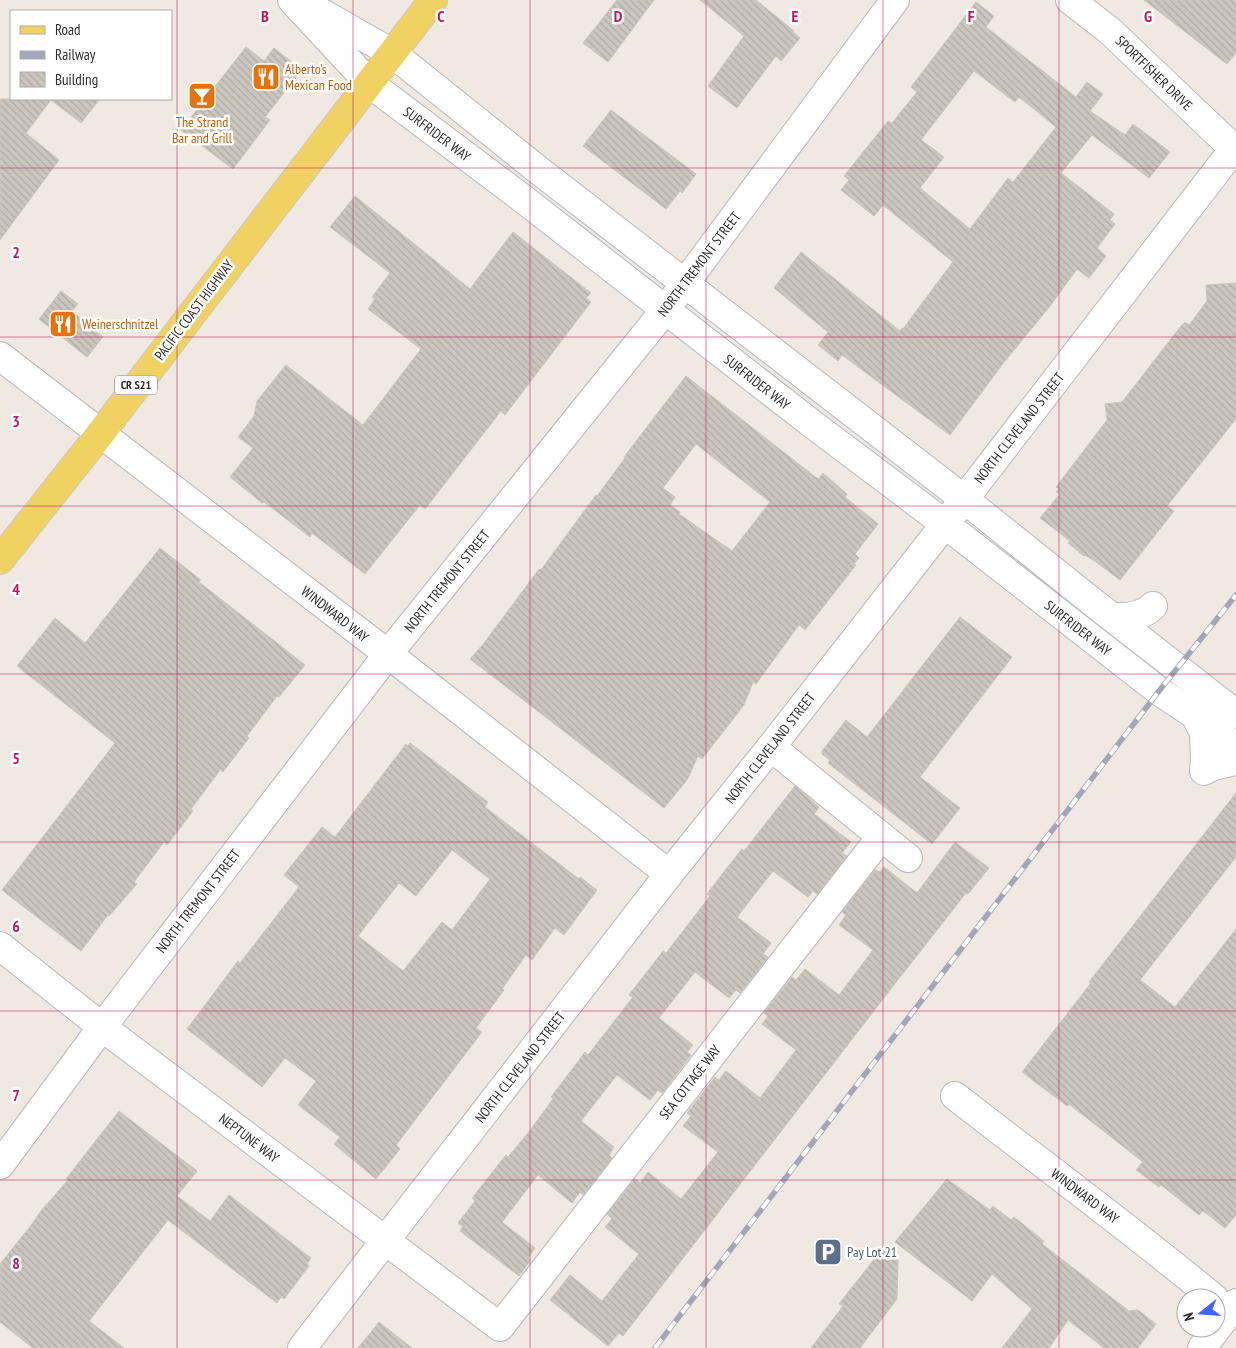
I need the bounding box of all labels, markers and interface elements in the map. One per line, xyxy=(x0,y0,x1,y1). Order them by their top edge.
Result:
text: B xyxy=(261,6,269,26)
text: C xyxy=(437,6,445,26)
text: D xyxy=(614,6,623,26)
text: E xyxy=(792,6,799,26)
text: F xyxy=(968,6,975,26)
text: G xyxy=(1144,6,1152,26)
legend xyxy=(10,10,172,100)
text: Road xyxy=(55,20,81,39)
street label: SPORTFISHER DRIVE xyxy=(1112,32,1196,114)
text: Railway xyxy=(55,45,96,64)
place label: Alberto's Mexican Food xyxy=(285,60,352,94)
restaurant icon: Alberto's Mexican Food xyxy=(251,62,281,92)
text: Building xyxy=(55,70,98,89)
bar icon: The Strand Bar and Grill xyxy=(187,81,217,111)
street label: SURFRIDER WAY xyxy=(400,103,475,166)
place label: The Strand Bar and Grill xyxy=(172,113,233,147)
street label: NORTH TREMONT STREET xyxy=(654,207,745,320)
text: 2 xyxy=(12,242,20,262)
street label: PACIFIC COAST HIGHWAY xyxy=(150,256,238,364)
restaurant icon: Weinerschnitzel xyxy=(48,309,78,339)
place label: Weinerschnitzel xyxy=(82,315,159,333)
street label: SURFRIDER WAY xyxy=(720,350,794,414)
street label: NORTH CLEVELAND STREET xyxy=(970,368,1069,487)
road number: CR S21 xyxy=(115,376,157,394)
text: 3 xyxy=(12,411,20,431)
street label: NORTH TREMONT STREET xyxy=(400,525,494,636)
text: 4 xyxy=(12,579,20,599)
street label: WINDWARD WAY xyxy=(298,582,373,646)
street label: SURFRIDER WAY xyxy=(1041,596,1115,660)
street label: NORTH CLEVELAND STREET xyxy=(721,688,820,807)
text: 5 xyxy=(12,748,20,768)
street label: NORTH TREMONT STREET xyxy=(152,845,245,956)
text: 6 xyxy=(12,916,20,936)
street label: NORTH CLEVELAND STREET xyxy=(471,1007,570,1126)
street label: SEA COTTAGE WAY xyxy=(655,1041,725,1123)
text: 7 xyxy=(12,1085,20,1105)
street label: NEPTUNE WAY xyxy=(215,1110,283,1167)
street label: WINDWARD WAY xyxy=(1047,1164,1123,1228)
parking icon: Pay Lot 21 xyxy=(813,1237,843,1267)
place label: Pay Lot 21 xyxy=(847,1243,897,1261)
text: 8 xyxy=(12,1253,20,1273)
north arrow xyxy=(1176,1288,1226,1338)
text: N xyxy=(1179,1311,1198,1323)

